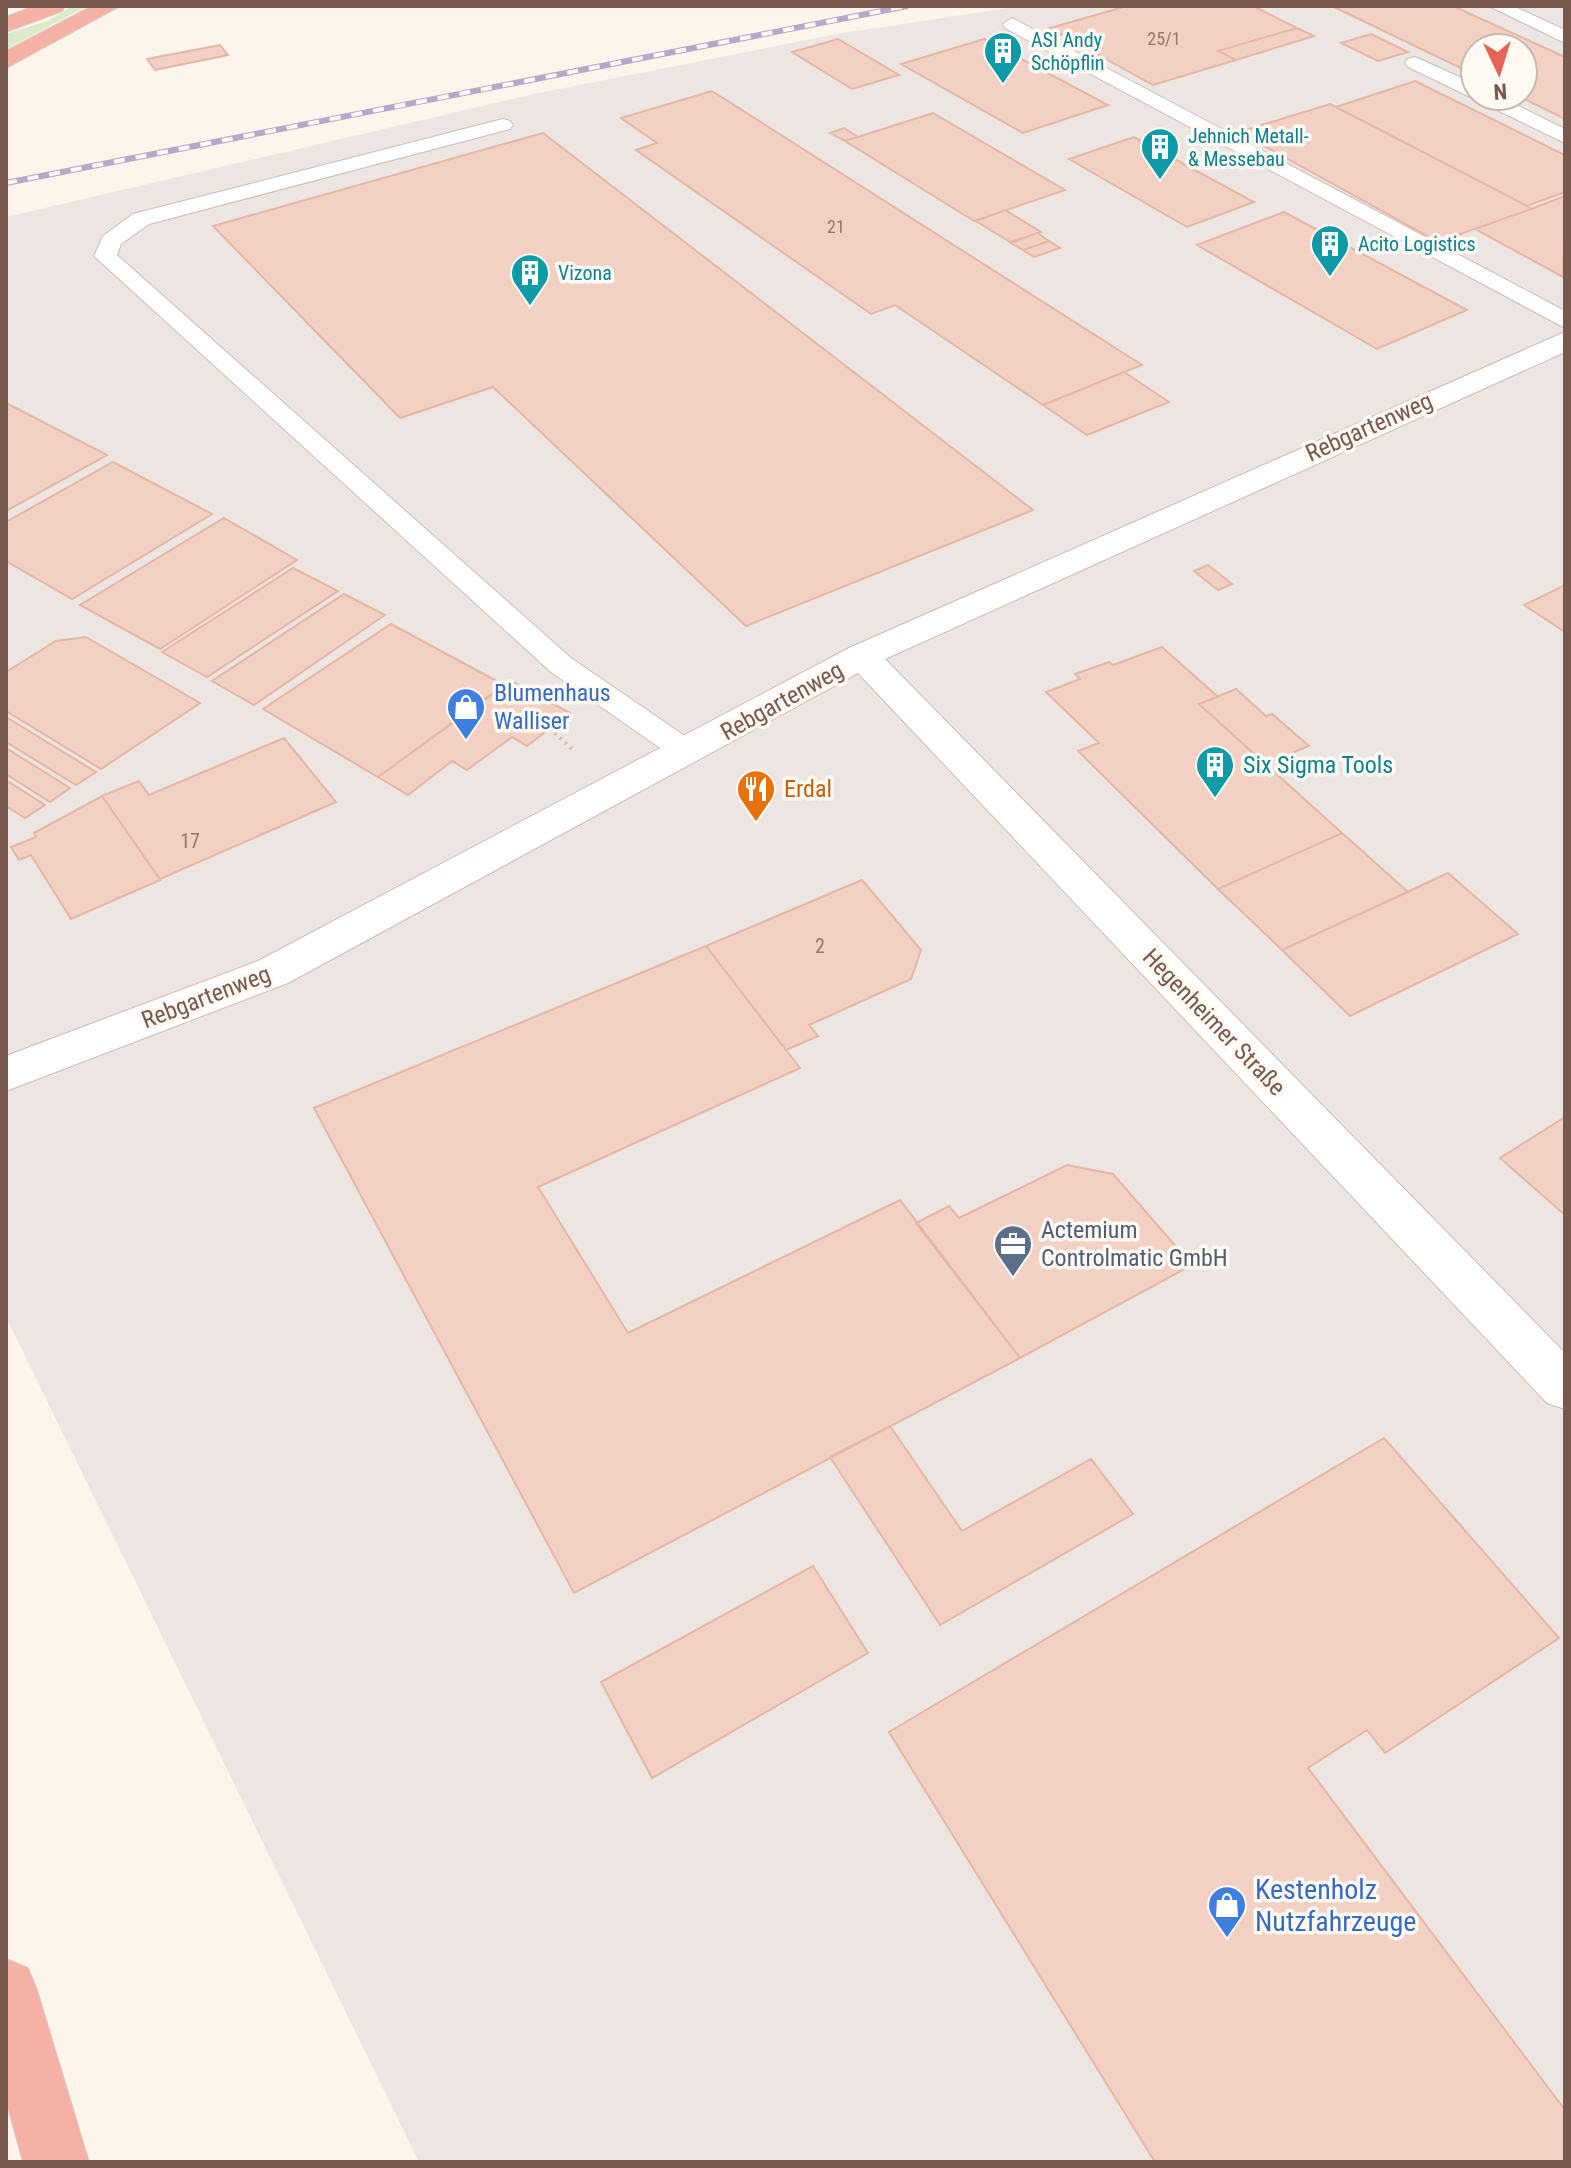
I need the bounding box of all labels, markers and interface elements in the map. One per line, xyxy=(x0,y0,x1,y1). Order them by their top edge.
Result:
place label: ASI Andy Schöpflin xyxy=(1031,28,1105,75)
house number: 25/1 xyxy=(1147,28,1181,49)
building icon: ASI Andy Schöpflin xyxy=(982,30,1024,85)
north arrow xyxy=(1459,32,1539,112)
text: N xyxy=(1493,79,1508,104)
place label: Jehnich Metall- & Messebau xyxy=(1188,124,1309,171)
building icon: Jehnich Metall- & Messebau xyxy=(1139,126,1181,181)
house number: 21 xyxy=(827,216,845,237)
building icon: Acito Logistics xyxy=(1309,223,1351,278)
place label: Acito Logistics xyxy=(1358,232,1476,256)
building icon: Vizona xyxy=(509,252,551,307)
place label: Vizona xyxy=(558,261,612,285)
street label: Rebgartenweg xyxy=(1301,387,1437,467)
street label: Rebgartenweg xyxy=(716,656,848,746)
place label: Blumenhaus Walliser xyxy=(494,679,611,735)
shop icon: Blumenhaus Walliser xyxy=(445,686,487,741)
building icon: Six Sigma Tools xyxy=(1194,744,1236,799)
place label: Six Sigma Tools xyxy=(1243,751,1393,779)
restaurant icon: Erdal xyxy=(735,768,777,823)
place label: Erdal xyxy=(784,775,832,803)
house number: 17 xyxy=(180,829,200,853)
house number: 2 xyxy=(815,934,825,958)
street label: Hegenheimer Straße xyxy=(1137,943,1291,1101)
street label: Rebgartenweg xyxy=(138,960,274,1034)
place label: Actemium Controlmatic GmbH xyxy=(1041,1216,1228,1272)
office icon: Actemium Controlmatic GmbH xyxy=(992,1223,1034,1278)
place label: Kestenholz Nutzfahrzeuge xyxy=(1255,1873,1416,1938)
shop icon: Kestenholz Nutzfahrzeuge xyxy=(1206,1884,1248,1939)

